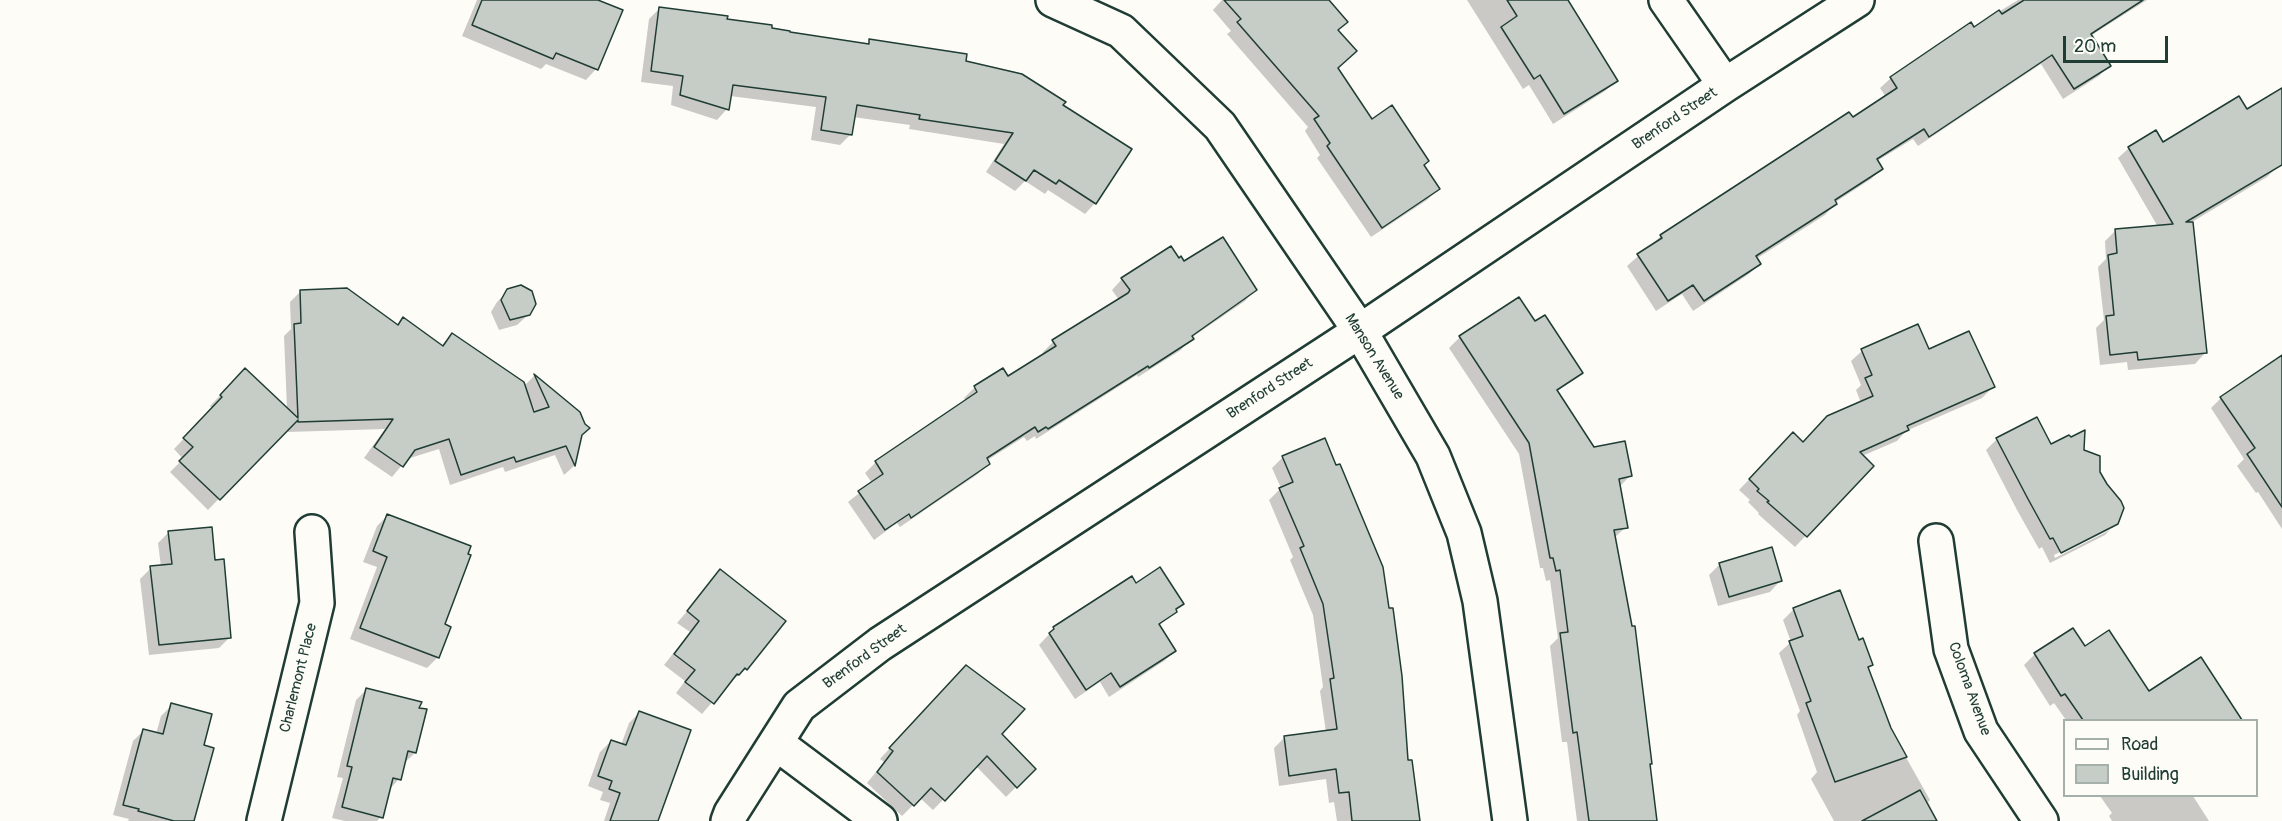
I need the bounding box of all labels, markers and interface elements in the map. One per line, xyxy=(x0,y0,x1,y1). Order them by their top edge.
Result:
scale bar xyxy=(2066,24,2171,62)
text: 20 m xyxy=(2074,35,2116,58)
street label: Brenford Street xyxy=(1629,84,1721,154)
street label: Manson Avenue xyxy=(1340,311,1408,403)
street label: Brenford Street xyxy=(1224,355,1316,423)
street label: Charlemont Place xyxy=(277,621,321,735)
street label: Brenford Street xyxy=(820,621,910,693)
street label: Coloma Avenue xyxy=(1944,640,1994,738)
legend xyxy=(2063,719,2258,797)
text: Road xyxy=(2121,733,2158,756)
text: Building xyxy=(2121,763,2179,786)

